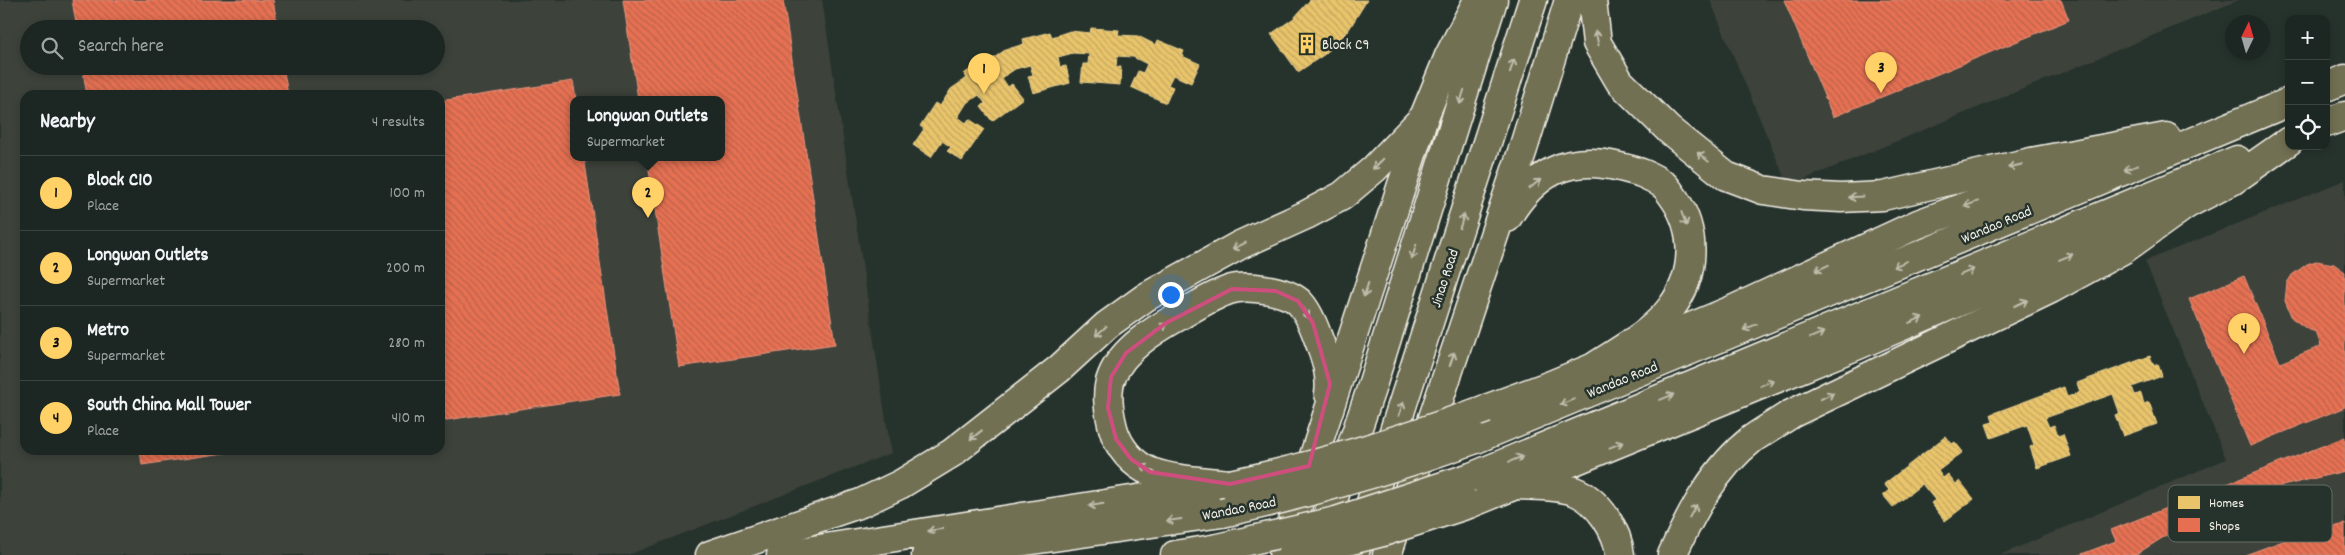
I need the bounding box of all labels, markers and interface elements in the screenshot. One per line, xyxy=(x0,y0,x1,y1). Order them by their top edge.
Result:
north arrow xyxy=(2225,15,2270,60)
map controls xyxy=(2285,15,2330,150)
button: + xyxy=(2285,15,2330,60)
search box xyxy=(20,20,445,75)
one-way arrow xyxy=(1592,30,1601,46)
building icon: Block C9 xyxy=(1296,33,1318,55)
icon: search xyxy=(38,34,66,62)
text: Search here xyxy=(78,34,164,61)
place label: Block C9 xyxy=(1322,35,1369,57)
pin: 3 xyxy=(1865,52,1897,93)
pin: 1 xyxy=(968,53,1000,94)
one-way arrow xyxy=(1508,59,1517,75)
button: − xyxy=(2285,60,2330,105)
one-way arrow xyxy=(1457,88,1467,104)
popup xyxy=(570,96,725,161)
text: Longwan Outlets xyxy=(587,104,708,131)
button: locate xyxy=(2285,105,2330,150)
text: Nearby xyxy=(40,108,95,138)
text: 4 results xyxy=(372,111,425,134)
text: Supermarket xyxy=(587,131,665,154)
one-way arrow xyxy=(1696,152,1710,162)
one-way arrow xyxy=(1372,158,1384,171)
one-way arrow xyxy=(2007,162,2023,171)
one-way arrow xyxy=(2124,163,2139,173)
text: Block C10 xyxy=(87,168,153,195)
pin: 2 xyxy=(632,177,664,218)
one-way arrow xyxy=(1528,179,1541,190)
text: 1 xyxy=(54,182,58,205)
text: 100 m xyxy=(389,182,425,205)
one-way arrow xyxy=(1848,193,1864,202)
text: Place xyxy=(87,195,119,218)
one-way arrow xyxy=(1964,200,1979,209)
street label: Wandao Road xyxy=(1958,201,2036,251)
one-way arrow xyxy=(1680,211,1690,226)
one-way arrow xyxy=(1458,213,1467,229)
one-way arrow xyxy=(1231,241,1246,251)
text: Longwan Outlets xyxy=(87,243,209,270)
one-way arrow xyxy=(1408,243,1418,259)
street label: Jinao Road xyxy=(1426,247,1466,311)
one-way arrow xyxy=(2058,251,2073,261)
text: 2 xyxy=(53,257,60,280)
text: 200 m xyxy=(386,257,425,280)
one-way arrow xyxy=(1893,260,1908,269)
one-way arrow xyxy=(1815,264,1830,274)
one-way arrow xyxy=(1959,267,1974,277)
text: Supermarket xyxy=(87,270,165,293)
your location xyxy=(1158,282,1184,308)
one-way arrow xyxy=(1361,282,1371,298)
one-way arrow xyxy=(2013,298,2028,308)
one-way arrow xyxy=(1300,304,1310,318)
pin: 4 xyxy=(2228,313,2260,354)
one-way arrow xyxy=(1908,315,1924,324)
text: Metro xyxy=(87,318,129,345)
one-way arrow xyxy=(1743,322,1758,332)
one-way arrow xyxy=(1154,323,1168,333)
one-way arrow xyxy=(1094,325,1107,337)
one-way arrow xyxy=(1809,329,1824,339)
text: 3 xyxy=(52,332,60,355)
text: 280 m xyxy=(388,332,425,355)
text: Supermarket xyxy=(87,345,165,368)
one-way arrow xyxy=(1447,351,1457,367)
street label: Wandao Road xyxy=(1584,357,1662,405)
one-way arrow xyxy=(1759,377,1774,386)
one-way arrow xyxy=(1659,391,1674,400)
one-way arrow xyxy=(1819,391,1834,400)
text: South China Mall Tower xyxy=(87,393,251,420)
one-way arrow xyxy=(1560,397,1575,407)
one-way arrow xyxy=(1397,401,1406,417)
text: 4 xyxy=(53,407,59,430)
text: 410 m xyxy=(391,407,425,430)
text: Place xyxy=(87,420,119,443)
one-way arrow xyxy=(969,429,982,440)
one-way arrow xyxy=(1609,439,1624,448)
one-way arrow xyxy=(1508,453,1523,463)
one-way arrow xyxy=(1141,464,1156,474)
legend xyxy=(2168,485,2332,542)
street label: Wandao Road xyxy=(1201,492,1278,528)
text: Homes xyxy=(2209,494,2244,514)
one-way arrow xyxy=(1088,500,1104,510)
one-way arrow xyxy=(1689,505,1699,519)
one-way arrow xyxy=(1166,515,1182,525)
text: Shops xyxy=(2209,517,2240,537)
one-way arrow xyxy=(927,526,943,536)

